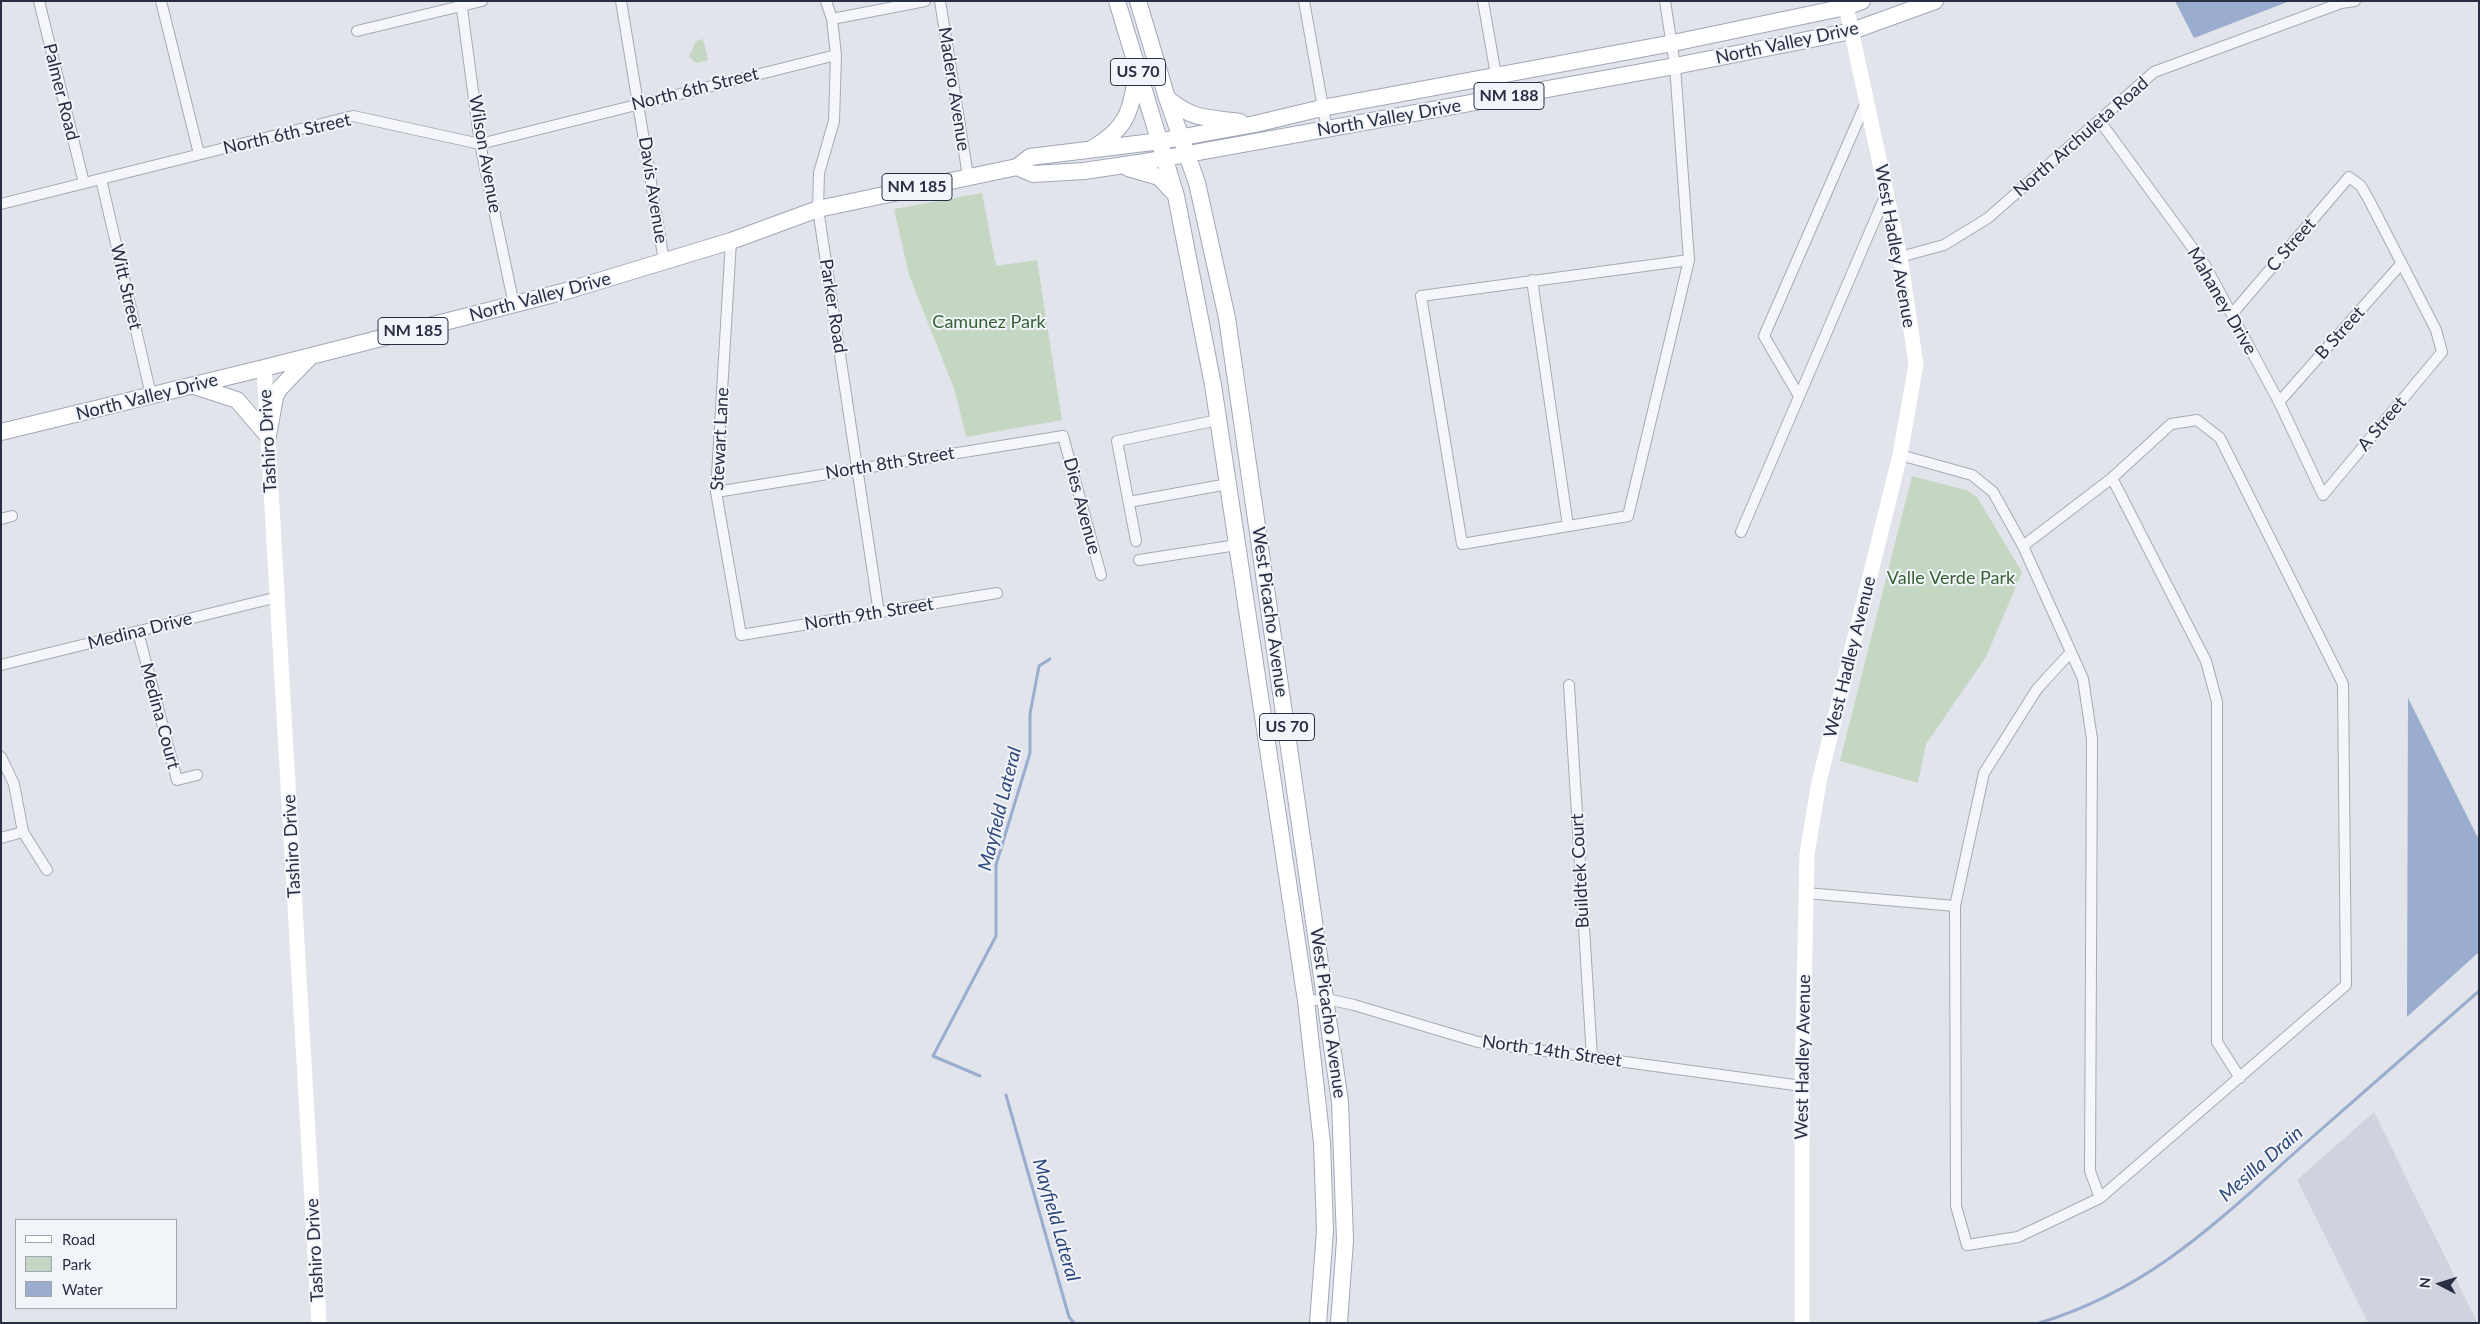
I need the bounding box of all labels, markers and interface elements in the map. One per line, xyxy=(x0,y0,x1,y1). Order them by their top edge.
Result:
street label: North Valley Drive xyxy=(1713,17,1861,69)
street label: Madero Avenue xyxy=(934,25,974,153)
street label: Palmer Road xyxy=(39,41,83,143)
road number: US 70 xyxy=(1110,58,1166,86)
street label: North 6th Street xyxy=(629,63,761,115)
street label: North Archuleta Road xyxy=(2009,72,2153,202)
road number: NM 188 xyxy=(1474,82,1544,110)
street label: Wilson Avenue xyxy=(464,93,506,215)
street label: North Valley Drive xyxy=(1315,95,1463,141)
street label: North 6th Street xyxy=(221,109,353,159)
street label: Davis Avenue xyxy=(634,135,672,245)
street label: West Hadley Avenue xyxy=(1870,163,1920,329)
road number: NM 185 xyxy=(882,173,952,200)
street label: C Street xyxy=(2262,214,2320,276)
street label: Witt Street xyxy=(106,242,146,332)
street label: Mahaney Drive xyxy=(2183,243,2261,359)
street label: Parker Road xyxy=(815,257,851,355)
street label: North Valley Drive xyxy=(467,268,613,326)
street label: B Street xyxy=(2311,302,2369,364)
park label: Camunez Park xyxy=(932,311,1046,333)
road number: NM 185 xyxy=(378,318,448,344)
street label: North Valley Drive xyxy=(74,369,220,425)
street label: Stewart Lane xyxy=(707,387,733,491)
street label: Tashiro Drive xyxy=(255,389,281,493)
street label: A Street xyxy=(2353,392,2411,456)
street label: North 8th Street xyxy=(824,442,956,484)
street label: Dies Avenue xyxy=(1059,455,1105,557)
street label: West Picacho Avenue xyxy=(1247,526,1293,698)
park label: Valle Verde Park xyxy=(1887,567,2015,589)
street label: West Hadley Avenue xyxy=(1820,574,1880,740)
street label: North 9th Street xyxy=(803,593,935,635)
street label: Medina Drive xyxy=(86,608,194,654)
street label: Medina Court xyxy=(135,661,185,771)
road number: US 70 xyxy=(1260,714,1314,740)
water label: Mayfield Lateral xyxy=(974,745,1026,873)
street label: Tashiro Drive xyxy=(279,794,305,898)
street label: Buildtek Court xyxy=(1566,813,1594,929)
street label: West Picacho Avenue xyxy=(1305,927,1351,1099)
street label: West Hadley Avenue xyxy=(1791,974,1815,1140)
street label: North 14th Street xyxy=(1481,1031,1623,1071)
water label: Mesilla Drain xyxy=(2215,1122,2307,1206)
water label: Mayfield Lateral xyxy=(1028,1156,1084,1284)
street label: Tashiro Drive xyxy=(302,1198,328,1302)
legend xyxy=(15,1219,178,1309)
text: Road xyxy=(62,1230,95,1248)
text: Park xyxy=(62,1255,91,1273)
north arrow xyxy=(2415,1259,2465,1309)
text: N xyxy=(2416,1277,2433,1289)
text: Water xyxy=(62,1280,103,1298)

